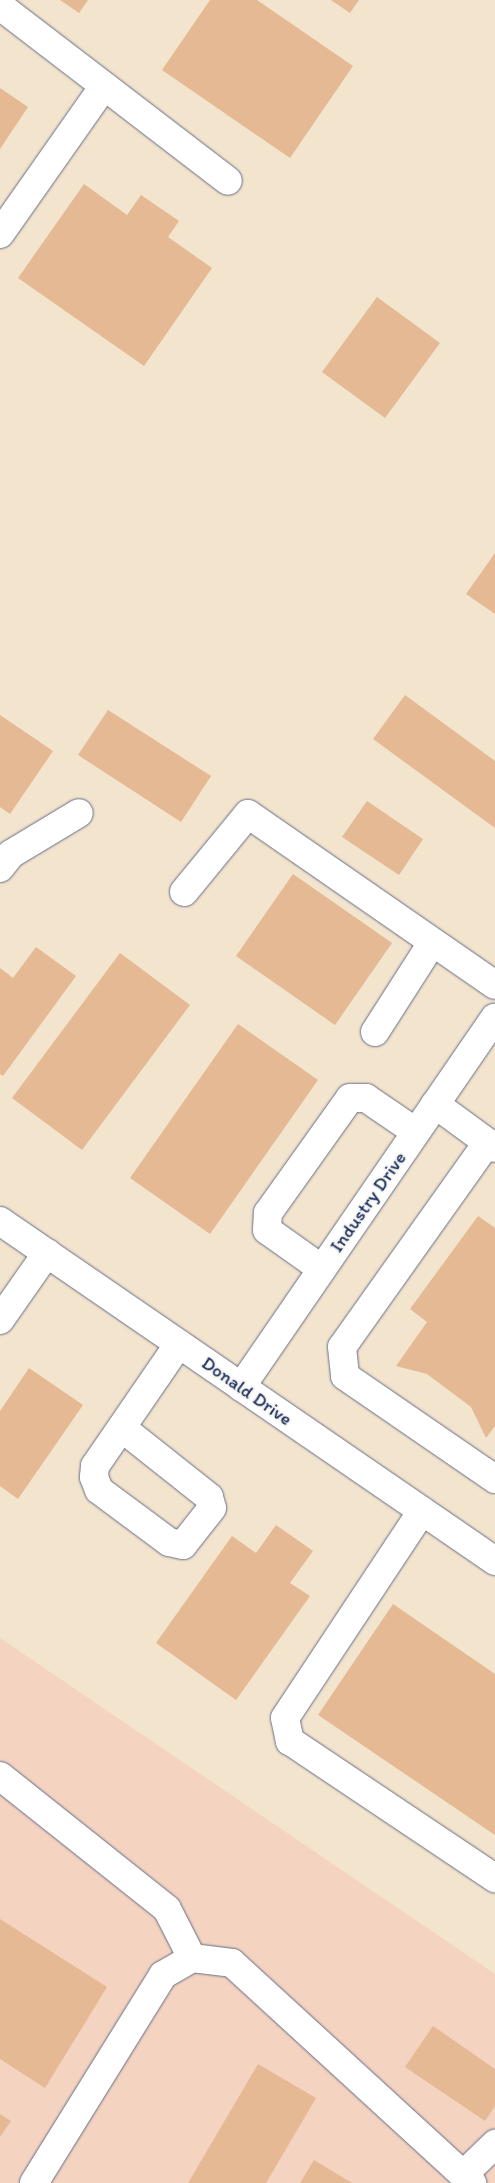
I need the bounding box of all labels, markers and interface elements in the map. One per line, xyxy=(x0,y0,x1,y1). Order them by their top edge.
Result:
street label: Industry Drive xyxy=(325,1147,411,1257)
street label: Donald Drive xyxy=(197,1351,297,1431)

